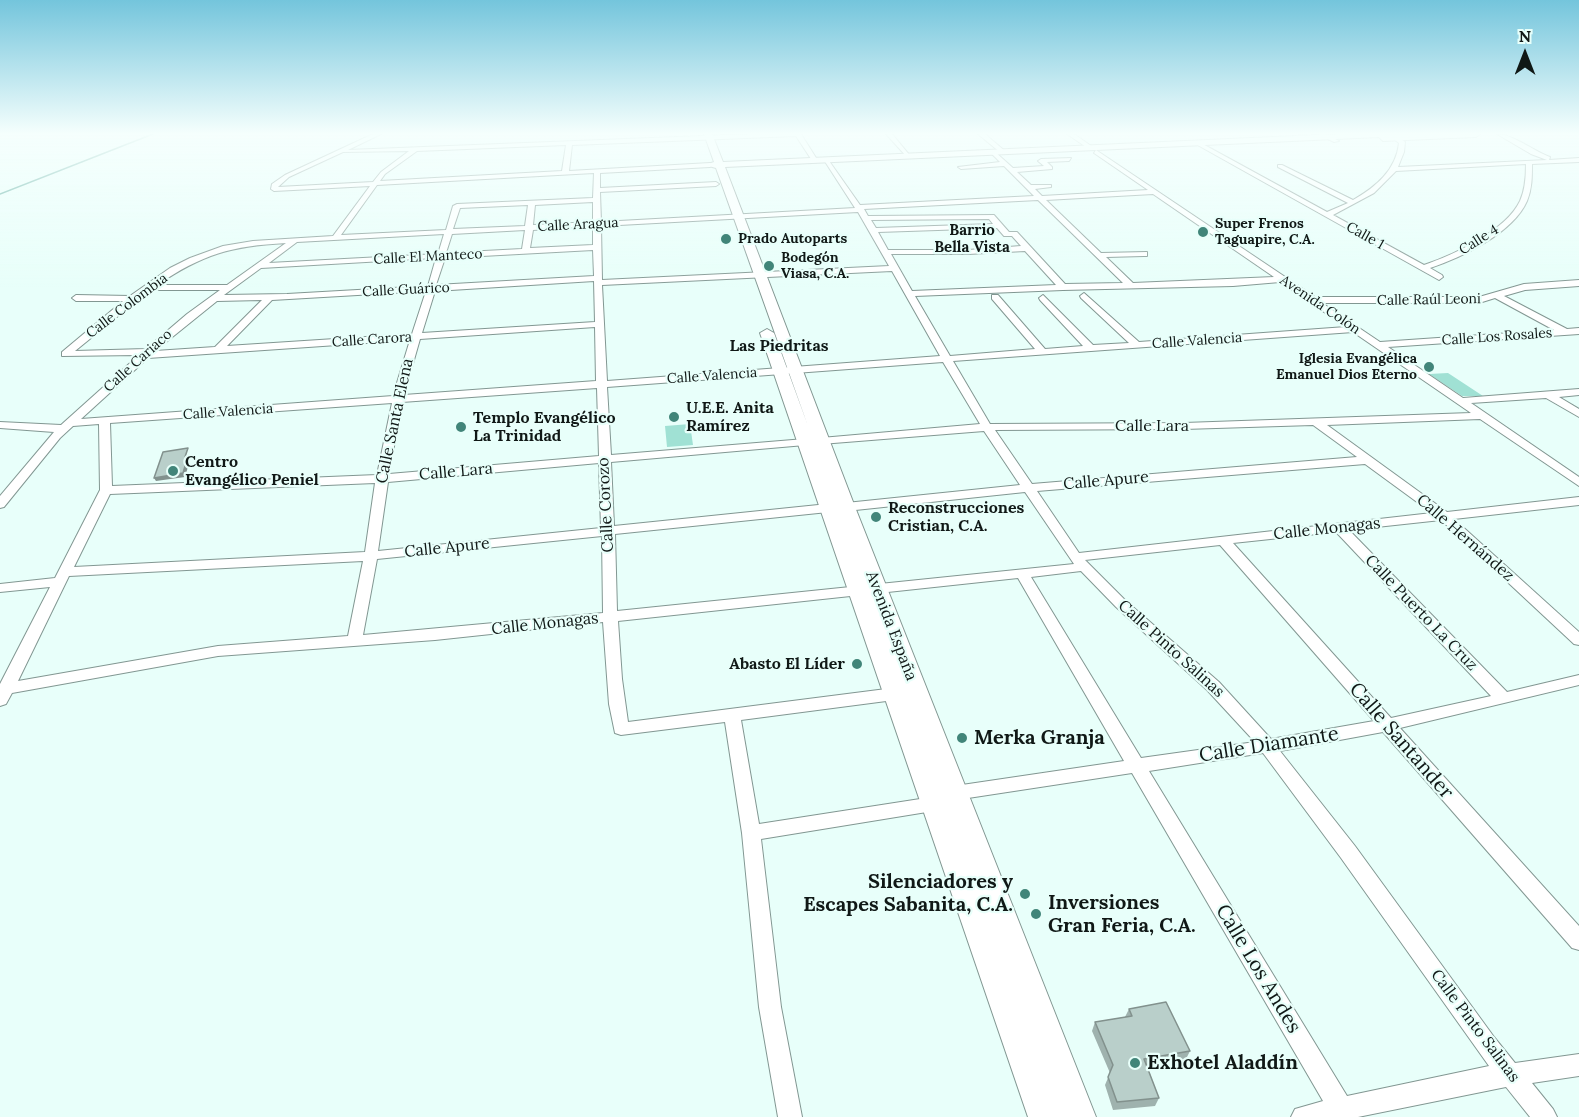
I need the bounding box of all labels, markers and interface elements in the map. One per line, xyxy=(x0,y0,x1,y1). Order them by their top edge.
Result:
north arrow xyxy=(1495,24,1555,84)
text: N xyxy=(1519,26,1531,46)
street label: Calle Aragua xyxy=(537,214,619,236)
place label: Super Frenos Taguapire, C.A. xyxy=(1215,216,1315,249)
street label: Calle 1 xyxy=(1343,219,1387,253)
street label: Calle 4 xyxy=(1456,221,1502,259)
district label: Barrio Bella Vista xyxy=(934,222,1010,257)
marker: Super Frenos Taguapire, C.A. xyxy=(1196,225,1210,239)
place label: Prado Autoparts xyxy=(738,231,847,247)
marker: Prado Autoparts xyxy=(719,232,733,246)
street label: Calle El Manteco xyxy=(373,246,483,268)
place label: Bodegón Viasa, C.A. xyxy=(781,250,849,282)
marker: Bodegón Viasa, C.A. xyxy=(762,259,776,273)
street label: Calle Colombia xyxy=(83,270,171,342)
street label: Avenida Colón xyxy=(1277,272,1363,338)
street label: Calle Guárico xyxy=(362,279,450,301)
street label: Calle Raúl Leoni xyxy=(1377,291,1481,309)
street label: Calle Los Rosales xyxy=(1441,325,1553,349)
street label: Calle Cariaco xyxy=(101,326,175,396)
street label: Calle Carora xyxy=(331,329,413,351)
street label: Calle Valencia xyxy=(1151,329,1243,353)
district label: Las Piedritas xyxy=(729,336,829,356)
place label: Iglesia Evangélica Emanuel Dios Eterno xyxy=(1276,351,1417,384)
street label: Calle Santa Elena xyxy=(372,357,418,485)
marker: Iglesia Evangélica Emanuel Dios Eterno xyxy=(1422,360,1436,374)
street label: Calle Valencia xyxy=(666,364,758,388)
place label: U.E.E. Anita Ramírez xyxy=(686,398,774,436)
street label: Calle Valencia xyxy=(182,400,274,424)
place label: Templo Evangélico La Trinidad xyxy=(473,408,616,446)
marker: U.E.E. Anita Ramírez xyxy=(667,410,681,424)
street label: Calle Lara xyxy=(1115,416,1189,436)
marker: Templo Evangélico La Trinidad xyxy=(454,420,468,434)
place label: Centro Evangélico Peniel xyxy=(185,452,319,490)
street label: Calle Corozo xyxy=(594,457,618,553)
street label: Calle Lara xyxy=(418,459,494,485)
marker: Centro Evangélico Peniel xyxy=(166,464,180,478)
street label: Calle Apure xyxy=(1063,468,1149,494)
street label: Calle Hernández xyxy=(1412,490,1518,586)
place label: Reconstrucciones Cristian, C.A. xyxy=(888,498,1024,536)
marker: Reconstrucciones Cristian, C.A. xyxy=(869,510,883,524)
street label: Calle Monagas xyxy=(1273,514,1381,544)
street label: Calle Apure xyxy=(403,534,491,562)
street label: Calle Puerto La Cruz xyxy=(1361,551,1481,675)
street label: Avenida España xyxy=(861,569,921,683)
street label: Calle Pinto Salinas xyxy=(1114,596,1228,702)
street label: Calle Monagas xyxy=(491,609,599,639)
place label: Abasto El Líder xyxy=(729,654,845,674)
marker: Abasto El Líder xyxy=(850,657,864,671)
street label: Calle Santander xyxy=(1344,678,1458,804)
street label: Calle Diamante xyxy=(1198,722,1340,768)
place label: Merka Granja xyxy=(974,726,1105,750)
marker: Merka Granja xyxy=(955,731,969,745)
place label: Silenciadores y Escapes Sabanita, C.A. xyxy=(803,870,1013,917)
marker: Silenciadores y Escapes Sabanita, C.A. xyxy=(1018,887,1032,901)
place label: Inversiones Gran Feria, C.A. xyxy=(1048,891,1196,938)
street label: Calle Los Andes xyxy=(1210,900,1306,1038)
marker: Inversiones Gran Feria, C.A. xyxy=(1029,907,1043,921)
street label: Calle Pinto Salinas xyxy=(1426,966,1524,1086)
place label: Exhotel Aladdín xyxy=(1147,1051,1298,1075)
marker: Exhotel Aladdín xyxy=(1128,1056,1142,1070)

